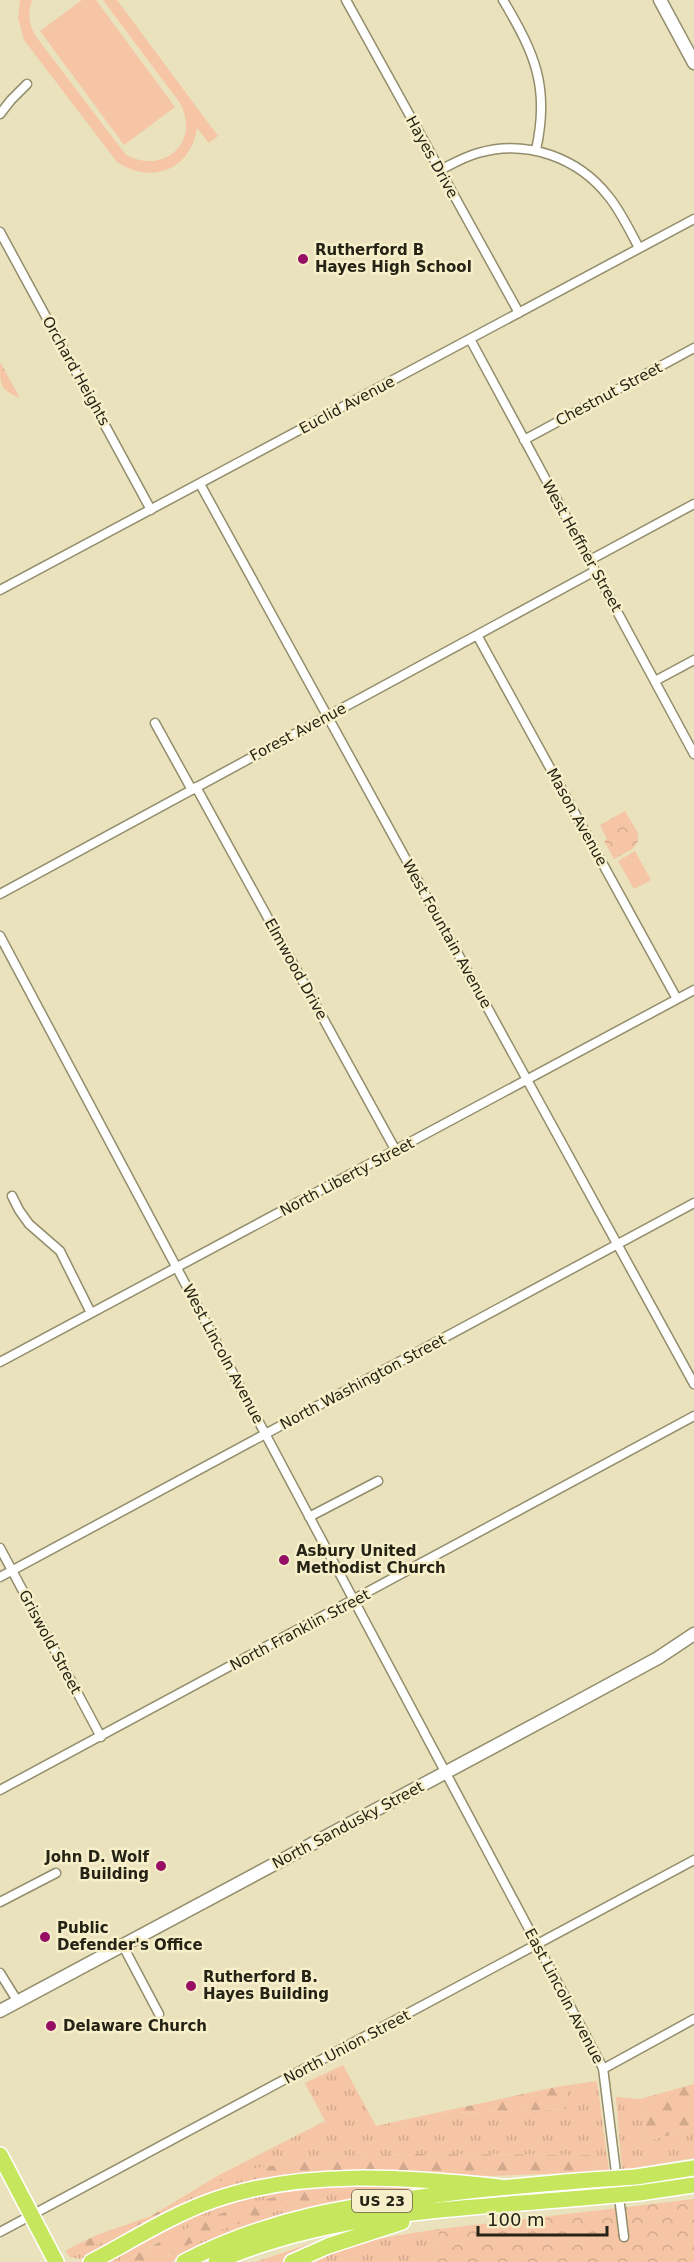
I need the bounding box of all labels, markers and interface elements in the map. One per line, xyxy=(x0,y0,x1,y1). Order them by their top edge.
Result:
street label: Hayes Drive xyxy=(402,113,462,201)
place label: Rutherford B Hayes High School xyxy=(315,241,472,276)
marker: Rutherford B Hayes High School xyxy=(296,252,310,266)
street label: Orchard Heights xyxy=(39,313,114,429)
street label: Chestnut Street xyxy=(553,358,665,430)
street label: Euclid Avenue xyxy=(296,372,398,438)
street label: West Heffner Street xyxy=(538,477,626,615)
street label: Forest Avenue xyxy=(247,699,349,765)
street label: Mason Avenue xyxy=(543,765,611,869)
street label: West Fountain Avenue xyxy=(399,857,495,1011)
street label: Elmwood Drive xyxy=(261,915,331,1023)
street label: North Liberty Street xyxy=(277,1134,417,1220)
street label: West Lincoln Avenue xyxy=(179,1281,267,1427)
street label: North Washington Street xyxy=(277,1331,449,1433)
place label: Asbury United Methodist Church xyxy=(296,1542,446,1577)
marker: Asbury United Methodist Church xyxy=(277,1553,291,1567)
street label: North Franklin Street xyxy=(227,1585,373,1675)
street label: Griswold Street xyxy=(15,1587,85,1697)
street label: North Sandusky Street xyxy=(269,1777,427,1873)
place label: John D. Wolf Building xyxy=(44,1848,149,1883)
marker: John D. Wolf Building xyxy=(154,1859,168,1873)
place label: Public Defender's Office xyxy=(57,1919,203,1954)
street label: East Lincoln Avenue xyxy=(521,1925,607,2067)
marker: Public Defender's Office xyxy=(38,1930,52,1944)
place label: Rutherford B. Hayes Building xyxy=(203,1968,329,2003)
marker: Rutherford B. Hayes Building xyxy=(184,1979,198,1993)
street label: North Union Street xyxy=(281,2006,413,2088)
place label: Delaware Church xyxy=(63,2017,207,2035)
marker: Delaware Church xyxy=(44,2019,58,2033)
road number: US 23 xyxy=(352,2190,412,2212)
scale bar xyxy=(478,2199,607,2237)
text: 100 m xyxy=(487,2209,545,2230)

